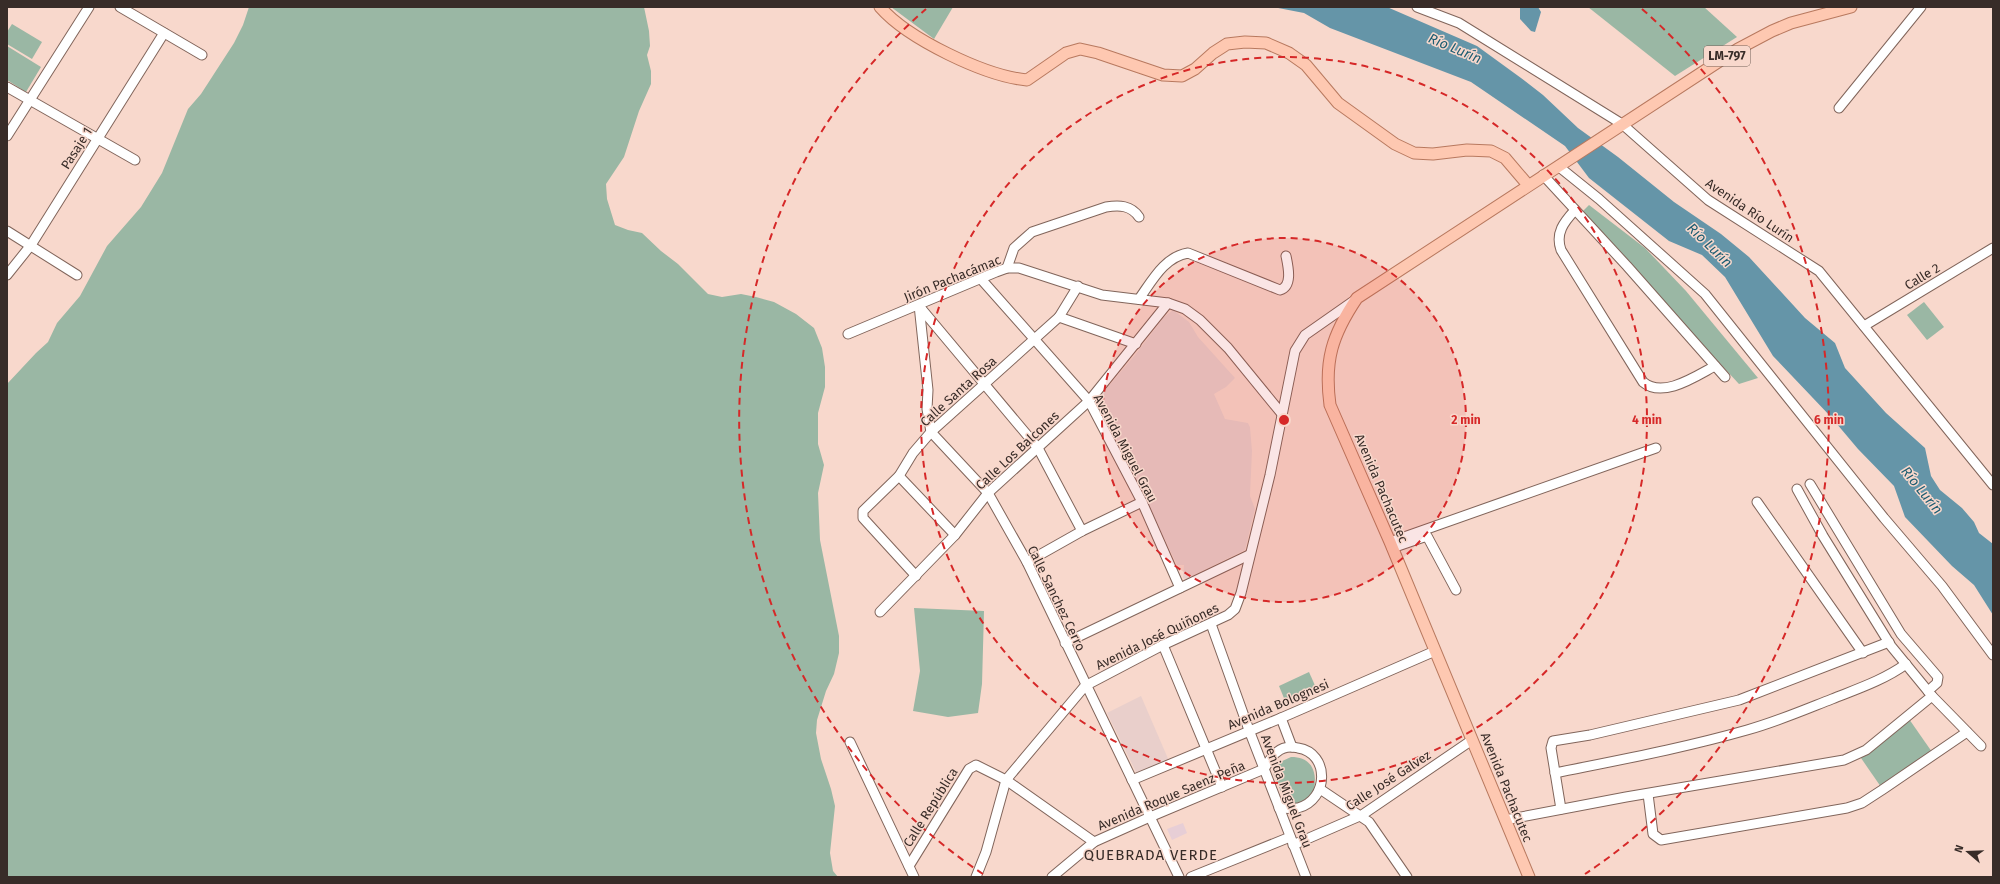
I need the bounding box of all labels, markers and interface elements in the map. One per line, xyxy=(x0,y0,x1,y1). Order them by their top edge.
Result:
water label: Río Lurín xyxy=(1426,30,1484,67)
road number: LM-797 xyxy=(1704,46,1750,66)
street label: Pasaje 1 xyxy=(58,125,95,172)
street label: Avenida Río Lurín xyxy=(1703,175,1797,245)
water label: Río Lurín xyxy=(1684,219,1736,271)
street label: Jirón Pachacámac xyxy=(901,252,1003,305)
street label: Calle 2 xyxy=(1902,260,1943,293)
street label: Calle Santa Rosa xyxy=(917,353,1000,430)
street label: Avenida Miguel Grau xyxy=(1091,392,1160,505)
street label: Calle Los Balcones xyxy=(973,408,1062,493)
centre of rings xyxy=(1277,413,1291,427)
text: 2 min xyxy=(1451,413,1481,427)
text: 4 min xyxy=(1632,413,1662,427)
text: 6 min xyxy=(1814,413,1844,427)
street label: Avenida Pachacutec xyxy=(1352,432,1411,545)
water label: Río Lurín xyxy=(1897,463,1946,517)
street label: Calle Sanchez Cerro xyxy=(1025,543,1089,653)
street label: Avenida José Quiñones xyxy=(1093,600,1221,673)
street label: Avenida Bolognesi xyxy=(1225,676,1331,733)
street label: Avenida Pachacutec xyxy=(1478,730,1535,844)
street label: Avenida Miguel Grau xyxy=(1258,732,1315,850)
street label: Calle José Galvez xyxy=(1343,747,1434,813)
street label: Avenida Roque Saenz Peña xyxy=(1095,758,1247,833)
street label: Calle República xyxy=(900,765,961,850)
north arrow xyxy=(1948,832,1988,872)
text: N xyxy=(1952,843,1966,854)
district label: QUEBRADA VERDE xyxy=(1084,846,1218,864)

